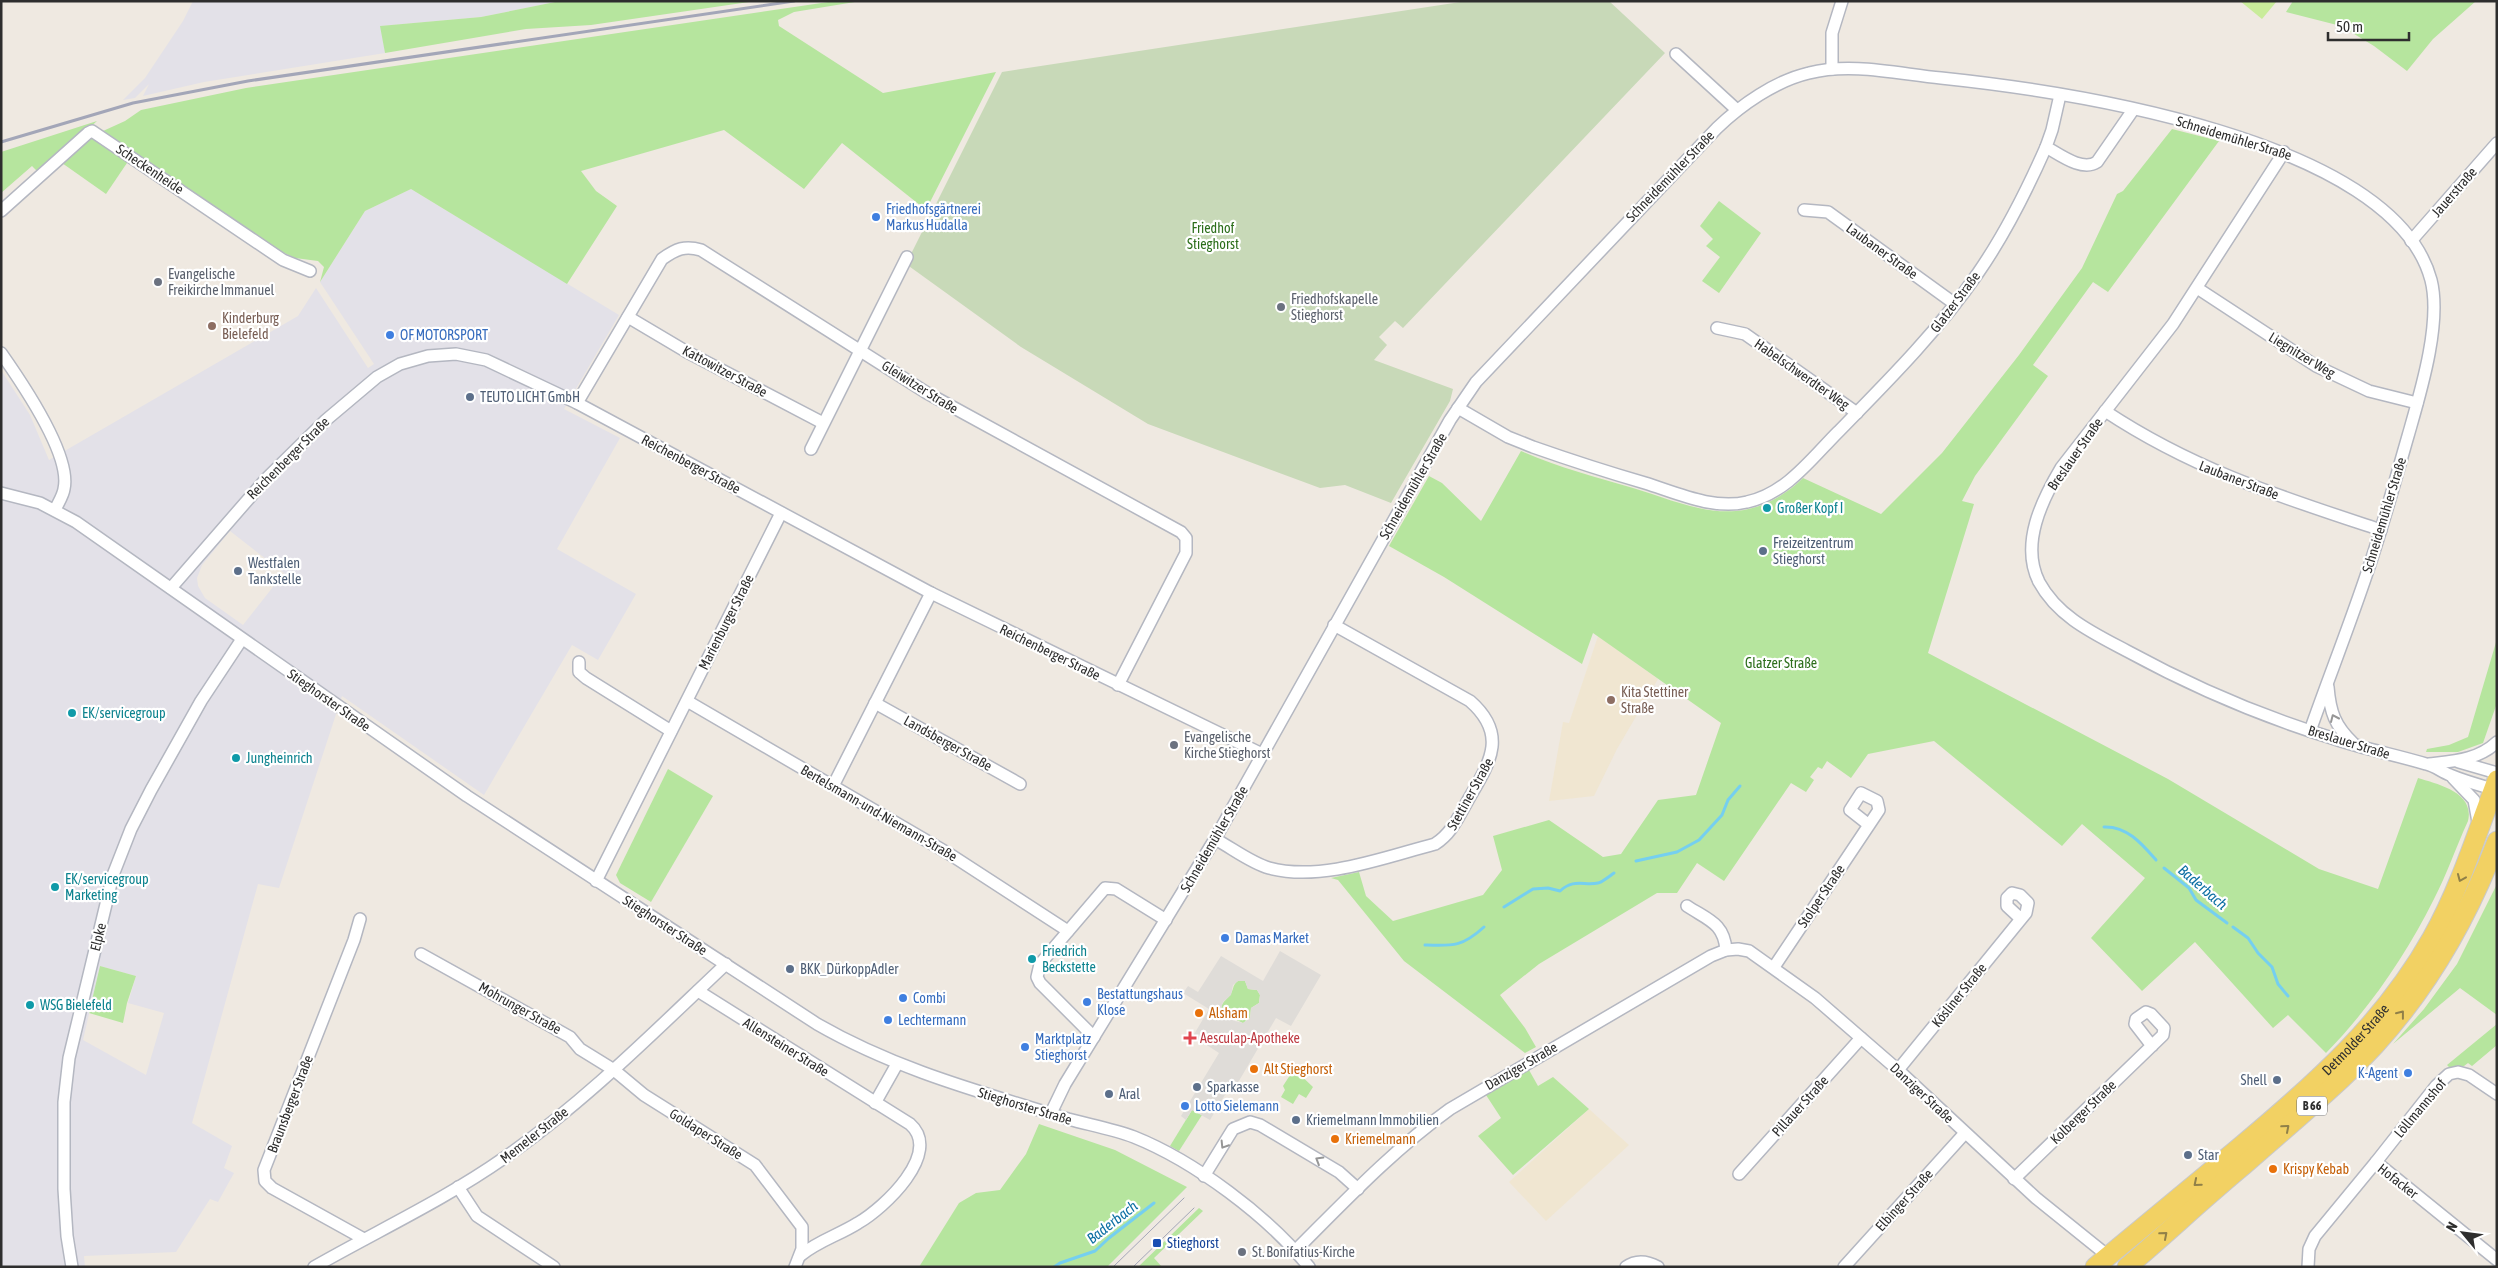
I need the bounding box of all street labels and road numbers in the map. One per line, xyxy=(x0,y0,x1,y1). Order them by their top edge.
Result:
street label: Schneidemühler Straße xyxy=(2174,113,2294,163)
street label: Schneidemühler Straße xyxy=(1623,127,1717,225)
street label: Scheckenheide xyxy=(113,141,187,197)
street label: Jauerstraße xyxy=(2428,164,2480,220)
street label: Laubaner Straße xyxy=(1843,220,1921,282)
street label: Glatzer Straße xyxy=(1927,268,1983,336)
street label: Liegnitzer Weg xyxy=(2266,329,2338,381)
street label: Habelschwerdter Weg xyxy=(1752,335,1852,413)
street label: Kattowitzer Straße xyxy=(680,342,770,400)
street label: Gleiwitzer Straße xyxy=(879,357,961,417)
street label: Reichenberger Straße xyxy=(244,414,332,502)
street label: Breslauer Straße xyxy=(2044,415,2106,493)
street label: Schneidemühler Straße xyxy=(1376,430,1450,542)
street label: Reichenberger Straße xyxy=(639,431,743,497)
street label: Schneidemühler Straße xyxy=(2359,455,2409,575)
street label: Laubaner Straße xyxy=(2197,457,2281,503)
street label: Marienburger Straße xyxy=(695,572,757,672)
street label: Reichenberger Straße xyxy=(997,621,1103,683)
street label: Stieghorster Straße xyxy=(284,665,374,735)
street label: Landsberger Straße xyxy=(901,712,995,774)
street label: Breslauer Straße xyxy=(2306,722,2392,762)
street label: Stettiner Straße xyxy=(1444,755,1496,833)
street label: Bertelsmann-und-Niemann-Straße xyxy=(798,762,960,864)
street label: Schneidemühler Straße xyxy=(1177,783,1251,895)
street label: Stolper Straße xyxy=(1794,862,1848,930)
street label: Stieghorster Straße xyxy=(620,892,710,958)
street label: Elpke xyxy=(87,921,109,953)
street label: Kösliner Straße xyxy=(1928,960,1990,1030)
street label: Mohrunger Straße xyxy=(476,979,564,1037)
street label: Detmolder Straße xyxy=(2319,1001,2392,1078)
street label: Allensteiner Straße xyxy=(740,1014,832,1080)
street label: Danziger Straße xyxy=(1482,1039,1560,1093)
street label: Braunsberger Straße xyxy=(264,1053,316,1155)
street label: Danziger Straße xyxy=(1887,1060,1957,1126)
street label: Pillauer Straße xyxy=(1769,1072,1831,1140)
street label: Löllmannshof xyxy=(2391,1075,2449,1141)
street label: Kolberger Straße xyxy=(2047,1077,2119,1147)
street label: Stieghorster Straße xyxy=(976,1084,1074,1128)
road number: B 66 xyxy=(2297,1096,2327,1116)
street label: Memeler Straße xyxy=(497,1104,571,1166)
street label: Goldaper Straße xyxy=(667,1105,745,1163)
street label: Hofacker xyxy=(2375,1160,2422,1202)
street label: Elbinger Straße xyxy=(1872,1166,1936,1234)

